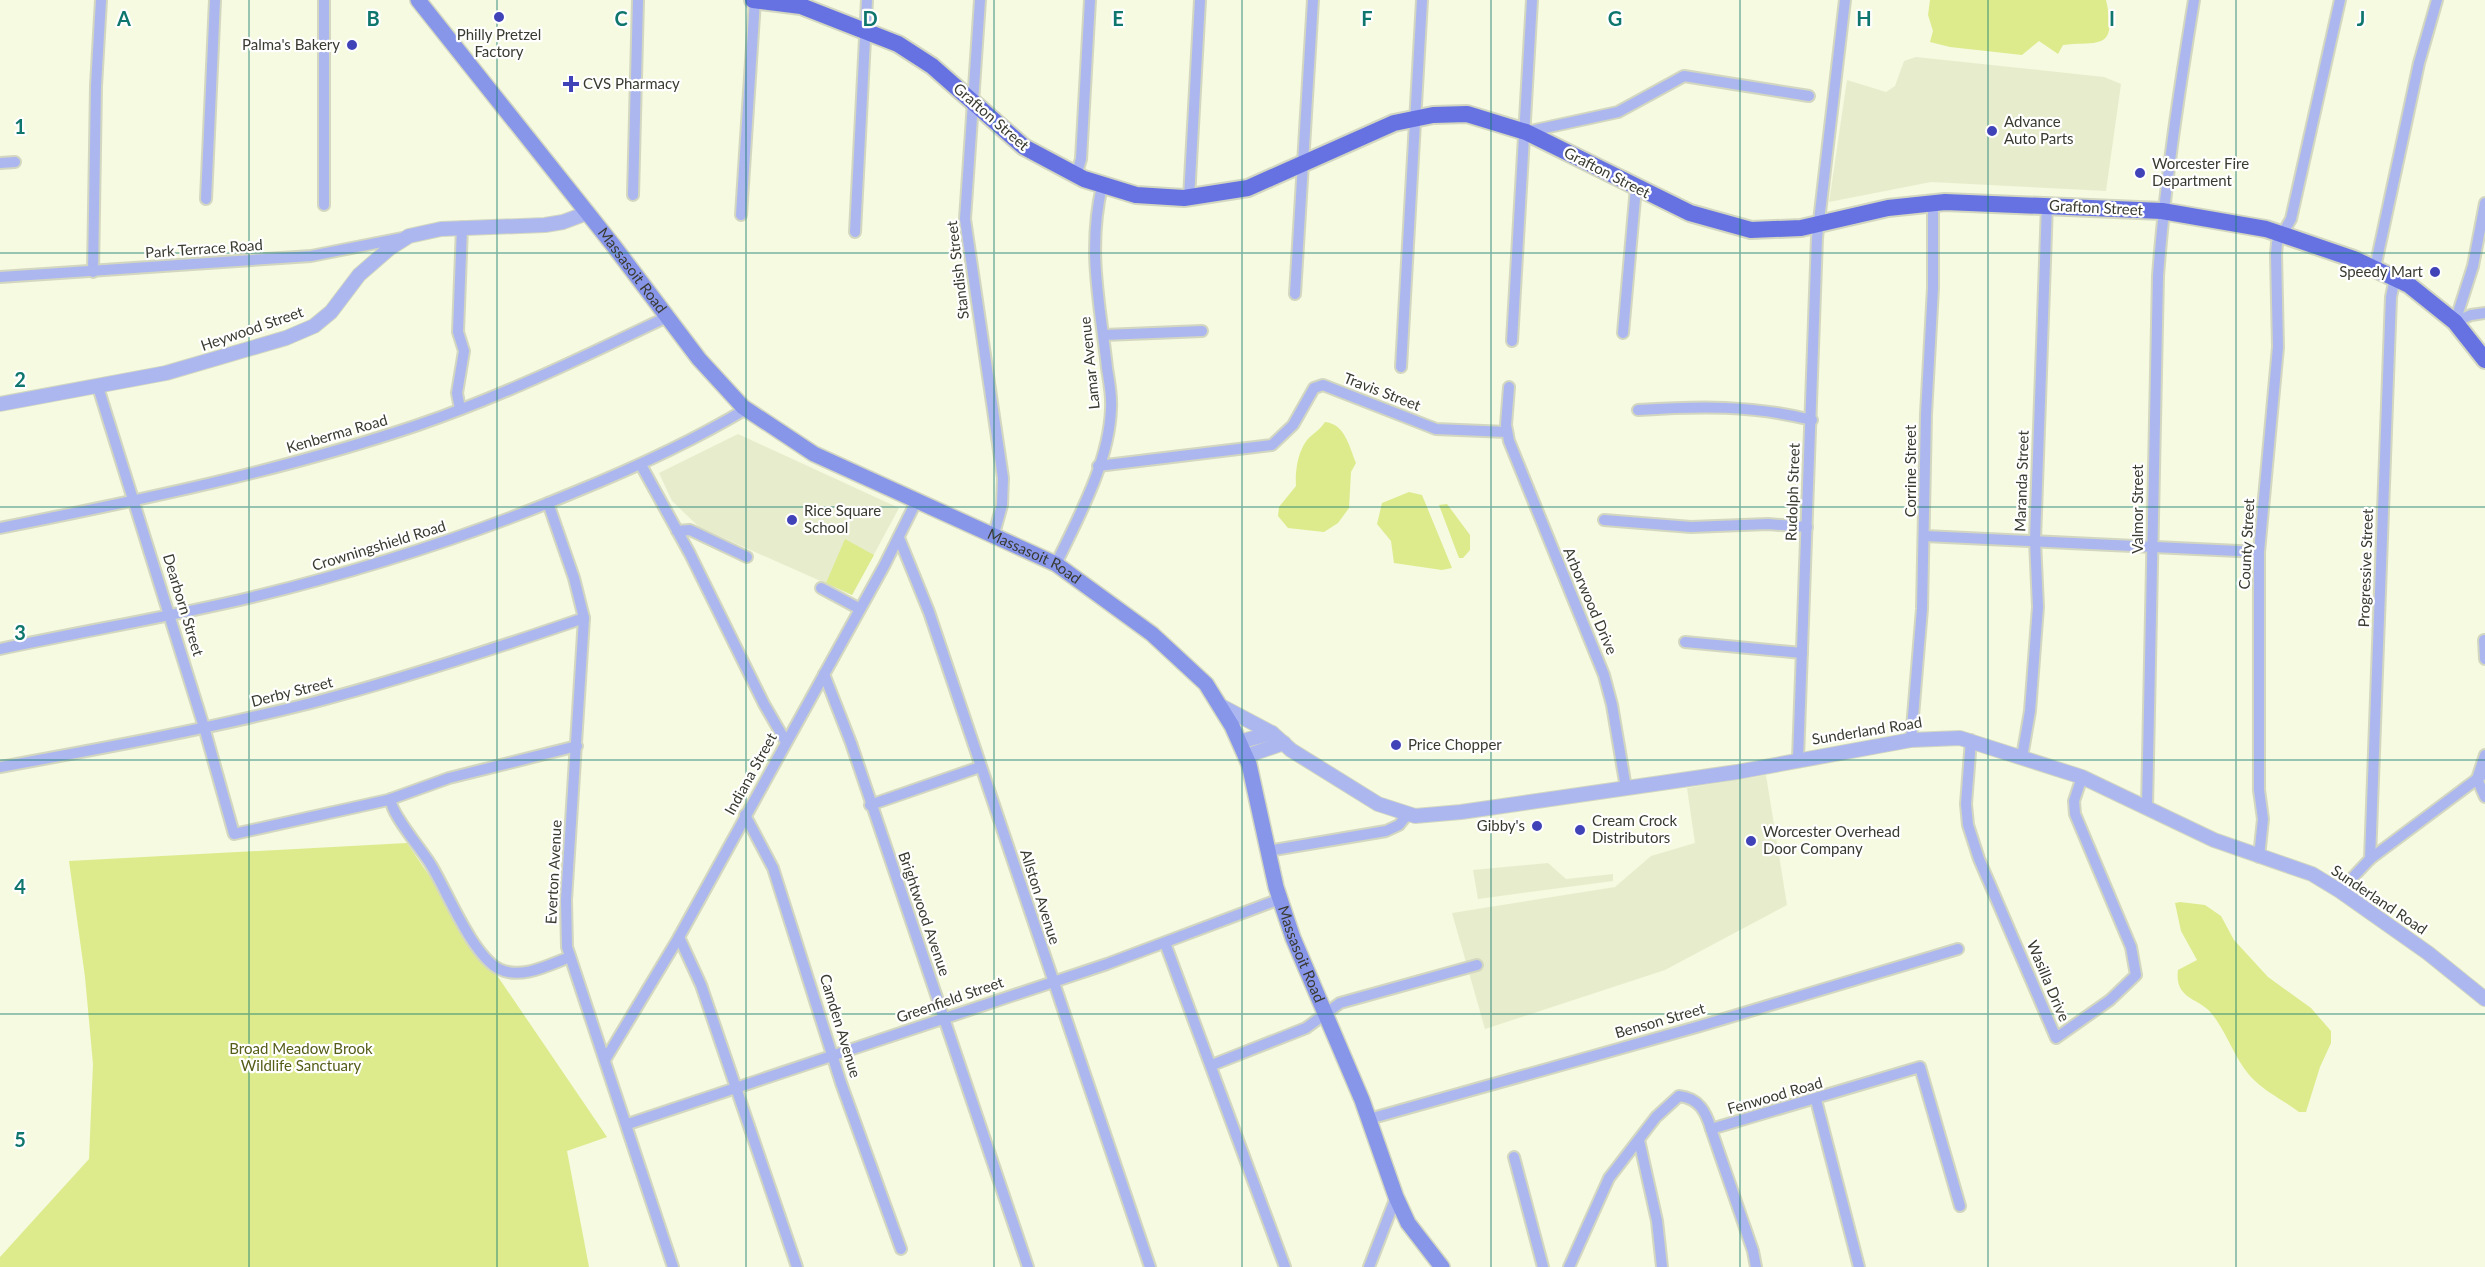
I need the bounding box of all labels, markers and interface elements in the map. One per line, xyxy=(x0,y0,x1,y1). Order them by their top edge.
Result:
text: A xyxy=(116,6,131,30)
text: B xyxy=(366,6,380,30)
text: C xyxy=(614,6,628,30)
text: D xyxy=(862,6,878,30)
text: E xyxy=(1112,6,1124,30)
text: F xyxy=(1361,6,1373,30)
text: G xyxy=(1608,6,1622,30)
text: H xyxy=(1856,6,1872,30)
text: I xyxy=(2109,6,2115,30)
text: J xyxy=(2357,6,2365,30)
marker: Philly Pretzel Factory xyxy=(492,10,506,24)
place label: Philly Pretzel Factory xyxy=(457,25,541,60)
place label: Palma's Bakery xyxy=(242,35,340,53)
marker: Palma's Bakery xyxy=(345,38,359,52)
place label: CVS Pharmacy xyxy=(583,74,680,92)
marker: CVS Pharmacy xyxy=(564,77,578,91)
street label: Grafton Street xyxy=(950,79,1033,154)
place label: Advance Auto Parts xyxy=(2004,112,2074,147)
text: 1 xyxy=(14,114,26,138)
marker: Advance Auto Parts xyxy=(1985,124,1999,138)
street label: Grafton Street xyxy=(1562,143,1654,202)
place label: Worcester Fire Department xyxy=(2152,154,2249,189)
marker: Worcester Fire Department xyxy=(2133,166,2147,180)
street label: Grafton Street xyxy=(2049,196,2144,218)
street label: Standish Street xyxy=(942,219,972,320)
street label: Massasoit Road xyxy=(595,223,671,316)
street label: Park Terrace Road xyxy=(144,235,263,261)
place label: Speedy Mart xyxy=(2339,262,2424,280)
marker: Speedy Mart xyxy=(2428,265,2442,279)
street label: Heywood Street xyxy=(198,302,306,354)
street label: Lamar Avenue xyxy=(1075,316,1103,410)
text: 2 xyxy=(14,367,26,391)
street label: Travis Street xyxy=(1341,368,1424,414)
street label: Kenberma Road xyxy=(284,410,389,456)
street label: Corrine Street xyxy=(1901,424,1919,517)
street label: Maranda Street xyxy=(2010,429,2032,532)
street label: Rudolph Street xyxy=(1781,442,1803,541)
street label: Valmor Street xyxy=(2128,464,2146,554)
street label: County Street xyxy=(2235,497,2257,590)
place label: Rice Square School xyxy=(804,501,881,536)
street label: Progressive Street xyxy=(2354,508,2376,628)
marker: Rice Square School xyxy=(785,513,799,527)
street label: Crowningshield Road xyxy=(310,516,448,574)
street label: Massasoit Road xyxy=(985,524,1085,587)
street label: Arborwood Drive xyxy=(1560,544,1622,657)
street label: Dearborn Street xyxy=(160,551,208,659)
text: 3 xyxy=(14,620,26,644)
street label: Derby Street xyxy=(249,672,335,710)
street label: Sunderland Road xyxy=(1810,712,1923,748)
street label: Indiana Street xyxy=(720,729,780,818)
place label: Price Chopper xyxy=(1408,735,1502,753)
marker: Price Chopper xyxy=(1389,738,1403,752)
place label: Cream Crock Distributors xyxy=(1592,811,1677,846)
place label: Gibby's xyxy=(1477,816,1525,834)
street label: Everton Avenue xyxy=(541,819,565,925)
marker: Gibby's xyxy=(1530,819,1544,833)
place label: Worcester Overhead Door Company xyxy=(1763,822,1900,857)
marker: Cream Crock Distributors xyxy=(1573,823,1587,837)
marker: Worcester Overhead Door Company xyxy=(1744,834,1758,848)
street label: Allston Avenue xyxy=(1017,847,1065,947)
street label: Brightwood Avenue xyxy=(895,849,955,978)
street label: Sunderland Road xyxy=(2328,861,2431,938)
text: 4 xyxy=(14,874,26,898)
street label: Massasoit Road xyxy=(1275,903,1329,1005)
street label: Wasilla Drive xyxy=(2024,937,2074,1024)
street label: Camden Avenue xyxy=(817,972,865,1080)
street label: Greenfield Street xyxy=(894,972,1006,1026)
street label: Benson Street xyxy=(1613,998,1707,1041)
park label: Broad Meadow Brook Wildlife Sanctuary xyxy=(229,1039,373,1074)
street label: Fenwood Road xyxy=(1725,1073,1824,1117)
text: 5 xyxy=(14,1127,26,1151)

